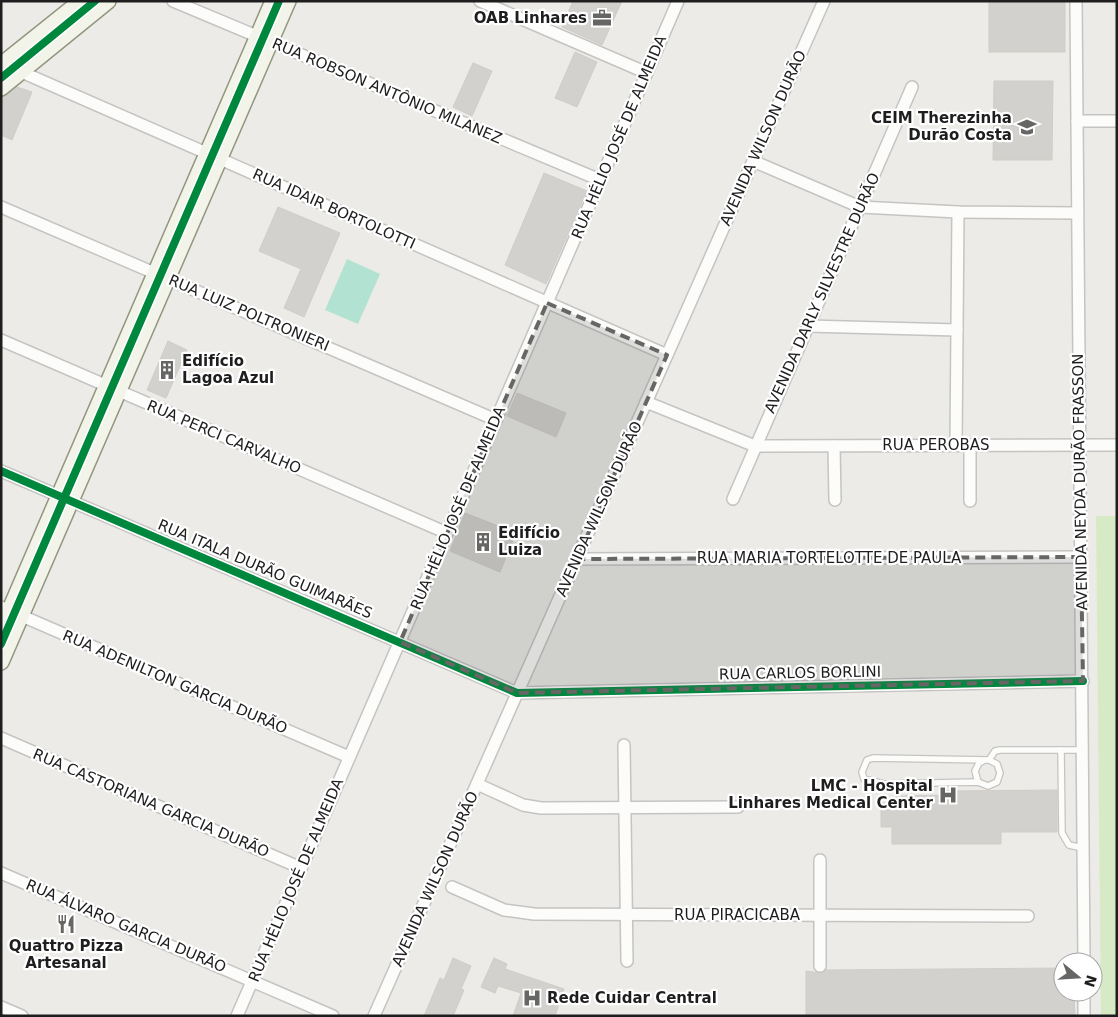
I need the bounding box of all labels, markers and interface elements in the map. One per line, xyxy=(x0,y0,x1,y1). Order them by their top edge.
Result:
office icon: OAB Linhares xyxy=(591,7,613,29)
place label: OAB Linhares xyxy=(474,9,587,27)
street label: RUA HÉLIO JOSÉ DE ALMEIDA xyxy=(567,31,670,241)
street label: RUA ROBSON ANTÔNIO MILANEZ xyxy=(269,33,505,148)
street label: AVENIDA WILSON DURÃO xyxy=(715,47,810,228)
place label: CEIM Therezinha Durão Costa xyxy=(871,109,1012,144)
school or university icon: CEIM Therezinha Durão Costa xyxy=(1016,116,1038,138)
street label: RUA IDAIR BORTOLOTTI xyxy=(250,165,418,253)
street label: AVENIDA DARLY SILVESTRE DURÃO xyxy=(760,170,883,416)
street label: RUA LUIZ POLTRONIERI xyxy=(166,271,332,355)
place label: Edifício Lagoa Azul xyxy=(182,352,274,387)
street label: AVENIDA NEYDA DURÃO FRASSON xyxy=(1068,353,1091,611)
building icon: Edifício Lagoa Azul xyxy=(156,359,178,381)
street label: RUA PERCI CARVALHO xyxy=(144,396,304,478)
street label: RUA HÉLIO JOSÉ DE ALMEIDA xyxy=(406,402,509,612)
street label: AVENIDA WILSON DURÃO xyxy=(551,418,646,599)
street label: RUA PEROBAS xyxy=(882,436,990,454)
street label: RUA ITALA DURÃO GUIMARÃES xyxy=(155,515,375,622)
place label: Edifício Luiza xyxy=(498,524,560,559)
building icon: Edifício Luiza xyxy=(472,531,494,553)
street label: RUA MARIA TORTELOTTE DE PAULA xyxy=(697,549,962,567)
street label: RUA ADENILTON GARCIA DURÃO xyxy=(60,625,290,738)
street label: RUA CARLOS BORLINI xyxy=(719,663,881,683)
street label: RUA CASTORIANA GARCIA DURÃO xyxy=(30,744,272,861)
street label: RUA HÉLIO JOSÉ DE ALMEIDA xyxy=(244,774,347,984)
place label: LMC - Hospital Linhares Medical Center xyxy=(728,777,934,812)
hospital icon: LMC - Hospital Linhares Medical Center xyxy=(937,784,959,806)
street label: AVENIDA WILSON DURÃO xyxy=(387,788,482,969)
street label: RUA ÁLVARO GARCIA DURÃO xyxy=(23,875,229,976)
street label: RUA PIRACICABA xyxy=(674,906,801,924)
restaurant icon: Quattro Pizza Artesanal xyxy=(55,913,77,935)
place label: Quattro Pizza Artesanal xyxy=(9,937,123,972)
north arrow xyxy=(1053,952,1103,1002)
text: N xyxy=(1081,973,1100,989)
hospital icon: Rede Cuidar Central xyxy=(521,987,543,1009)
place label: Rede Cuidar Central xyxy=(547,989,717,1007)

